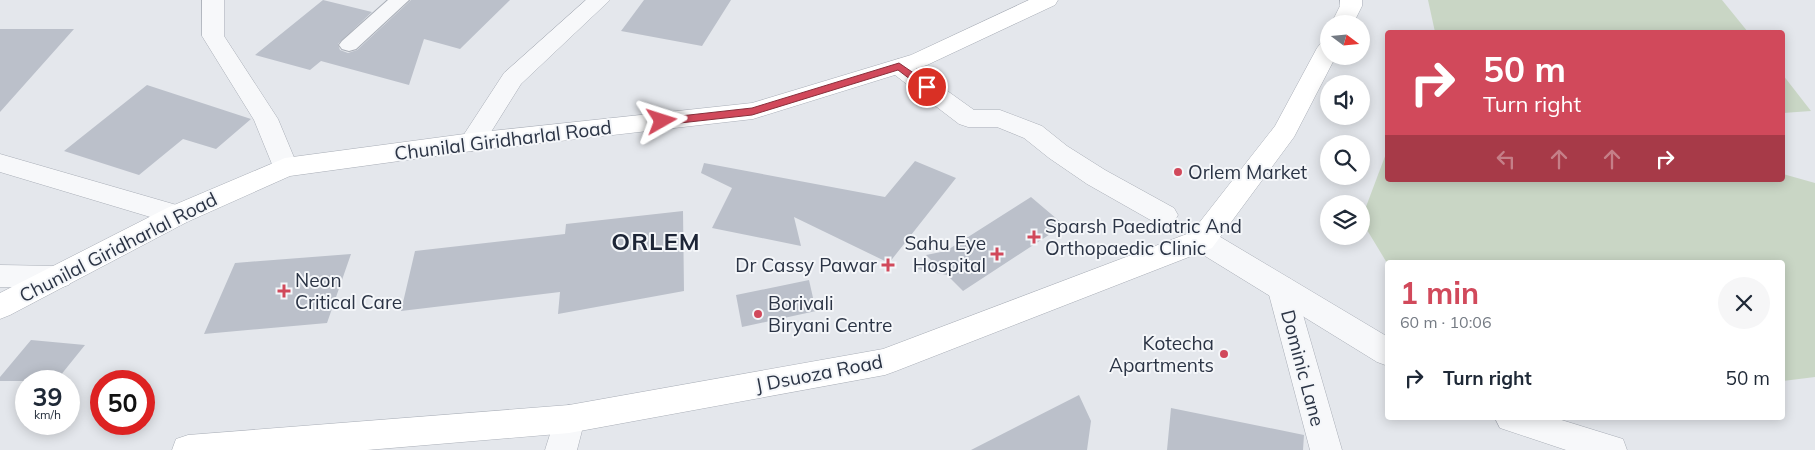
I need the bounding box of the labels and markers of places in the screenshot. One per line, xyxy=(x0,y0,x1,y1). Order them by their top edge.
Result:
pin xyxy=(906,66,948,108)
place label: Orlem Market xyxy=(1188,160,1308,184)
marker: Orlem Market xyxy=(1172,166,1184,178)
place label: Sparsh Paediatric And Orthopaedic Clinic xyxy=(1045,214,1242,260)
marker: Sparsh Paediatric And Orthopaedic Clinic xyxy=(1027,230,1041,244)
place label: Sahu Eye Hospital xyxy=(904,231,986,277)
marker: Sahu Eye Hospital xyxy=(990,247,1004,261)
place label: Dr Cassy Pawar xyxy=(735,253,877,277)
marker: Dr Cassy Pawar xyxy=(881,258,895,272)
place label: Neon Critical Care xyxy=(295,268,402,314)
marker: Neon Critical Care xyxy=(277,284,291,298)
place label: Borivali Biryani Centre xyxy=(768,291,892,337)
marker: Borivali Biryani Centre xyxy=(752,308,764,320)
place label: Kotecha Apartments xyxy=(1109,331,1214,377)
marker: Kotecha Apartments xyxy=(1218,348,1230,360)

